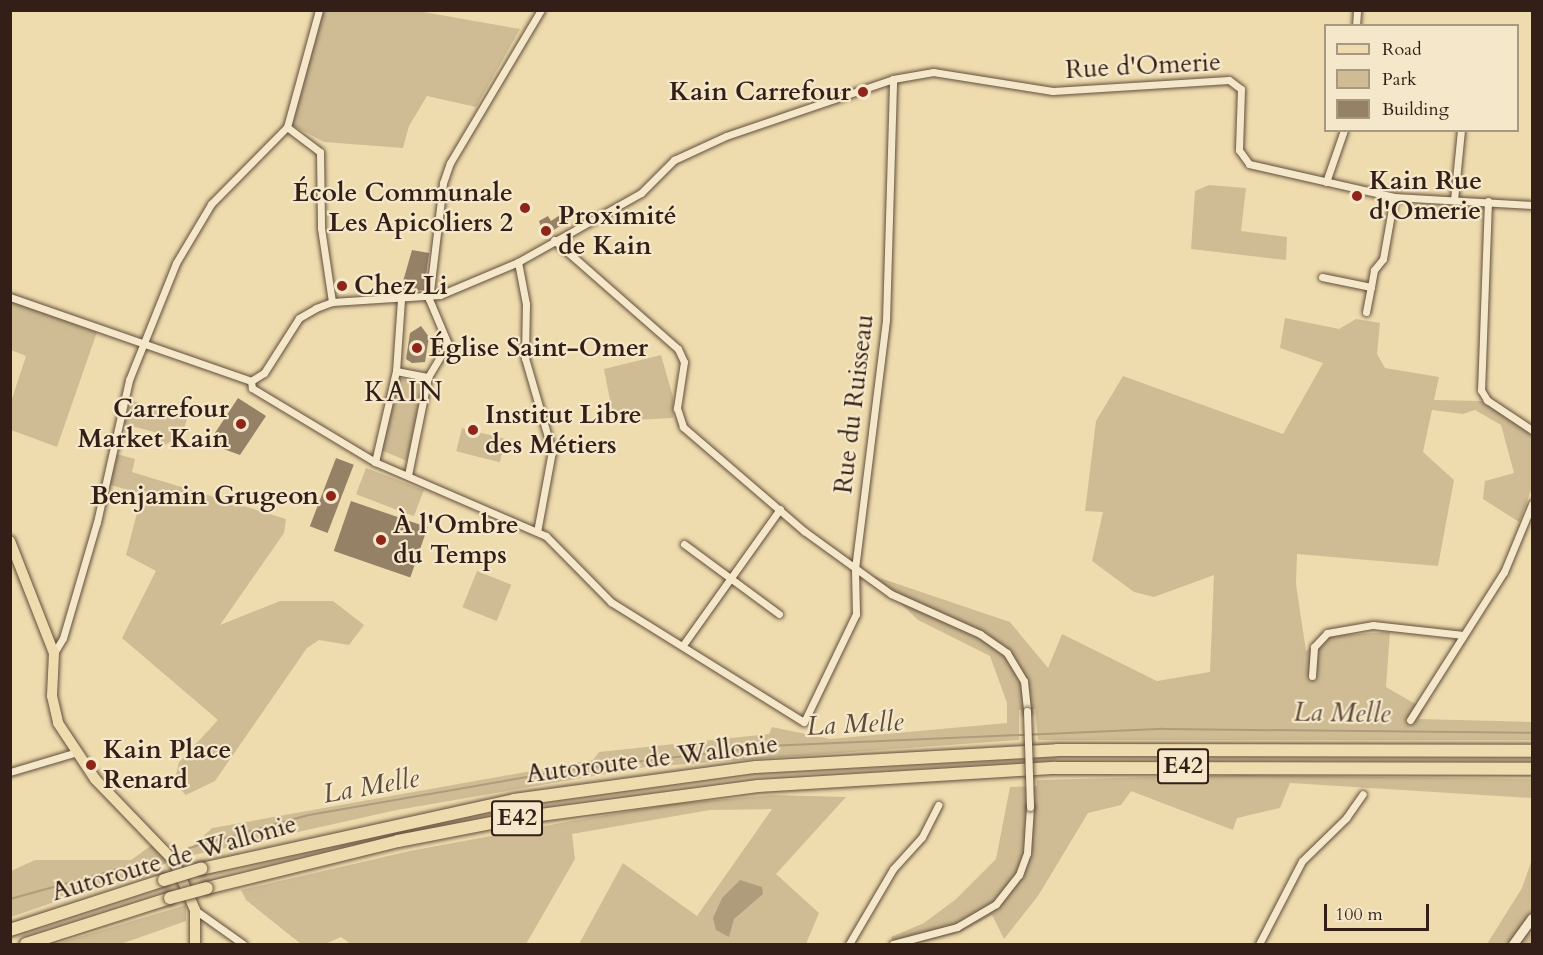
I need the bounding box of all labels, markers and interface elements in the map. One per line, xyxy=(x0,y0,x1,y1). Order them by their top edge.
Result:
legend xyxy=(1324,24,1519,132)
text: Road xyxy=(1382,37,1422,62)
street label: Rue d'Omerie xyxy=(1064,46,1222,86)
text: Park xyxy=(1382,67,1417,92)
place label: Kain Carrefour xyxy=(669,76,851,108)
marker: Kain Carrefour xyxy=(856,85,870,99)
text: Building xyxy=(1382,97,1449,122)
place label: Kain Rue d'Omerie xyxy=(1369,165,1482,226)
place label: École Communale Les Apicoliers 2 xyxy=(293,177,513,238)
marker: Kain Rue d'Omerie xyxy=(1350,189,1364,203)
place label: Proximité de Kain xyxy=(558,200,677,262)
marker: École Communale Les Apicoliers 2 xyxy=(518,201,532,215)
marker: Proximité de Kain xyxy=(539,224,553,238)
place label: Chez Li xyxy=(354,270,448,302)
marker: Chez Li xyxy=(335,279,349,293)
street label: Rue du Ruisseau xyxy=(828,313,880,495)
place label: Église Saint-Omer xyxy=(429,332,648,364)
marker: Église Saint-Omer xyxy=(410,341,424,355)
district label: KAIN xyxy=(364,375,444,409)
place label: Carrefour Market Kain xyxy=(77,393,229,454)
place label: Institut Libre des Métiers xyxy=(485,399,642,460)
marker: Carrefour Market Kain xyxy=(234,417,248,431)
marker: Institut Libre des Métiers xyxy=(466,423,480,437)
place label: Benjamin Grugeon xyxy=(90,480,319,512)
marker: Benjamin Grugeon xyxy=(324,489,338,503)
place label: À l'Ombre du Temps xyxy=(393,509,519,570)
marker: À l'Ombre du Temps xyxy=(374,533,388,547)
water label: La Melle xyxy=(1293,696,1391,730)
water label: La Melle xyxy=(806,705,904,743)
street label: Autoroute de Wallonie xyxy=(524,728,780,790)
place label: Kain Place Renard xyxy=(103,734,231,796)
road number: E42 xyxy=(1156,745,1210,787)
marker: Kain Place Renard xyxy=(84,758,98,772)
water label: La Melle xyxy=(320,762,422,810)
road number: E42 xyxy=(490,797,544,839)
street label: Autoroute de Wallonie xyxy=(48,808,300,908)
scale bar xyxy=(1327,892,1432,930)
text: 100 m xyxy=(1335,902,1383,927)

